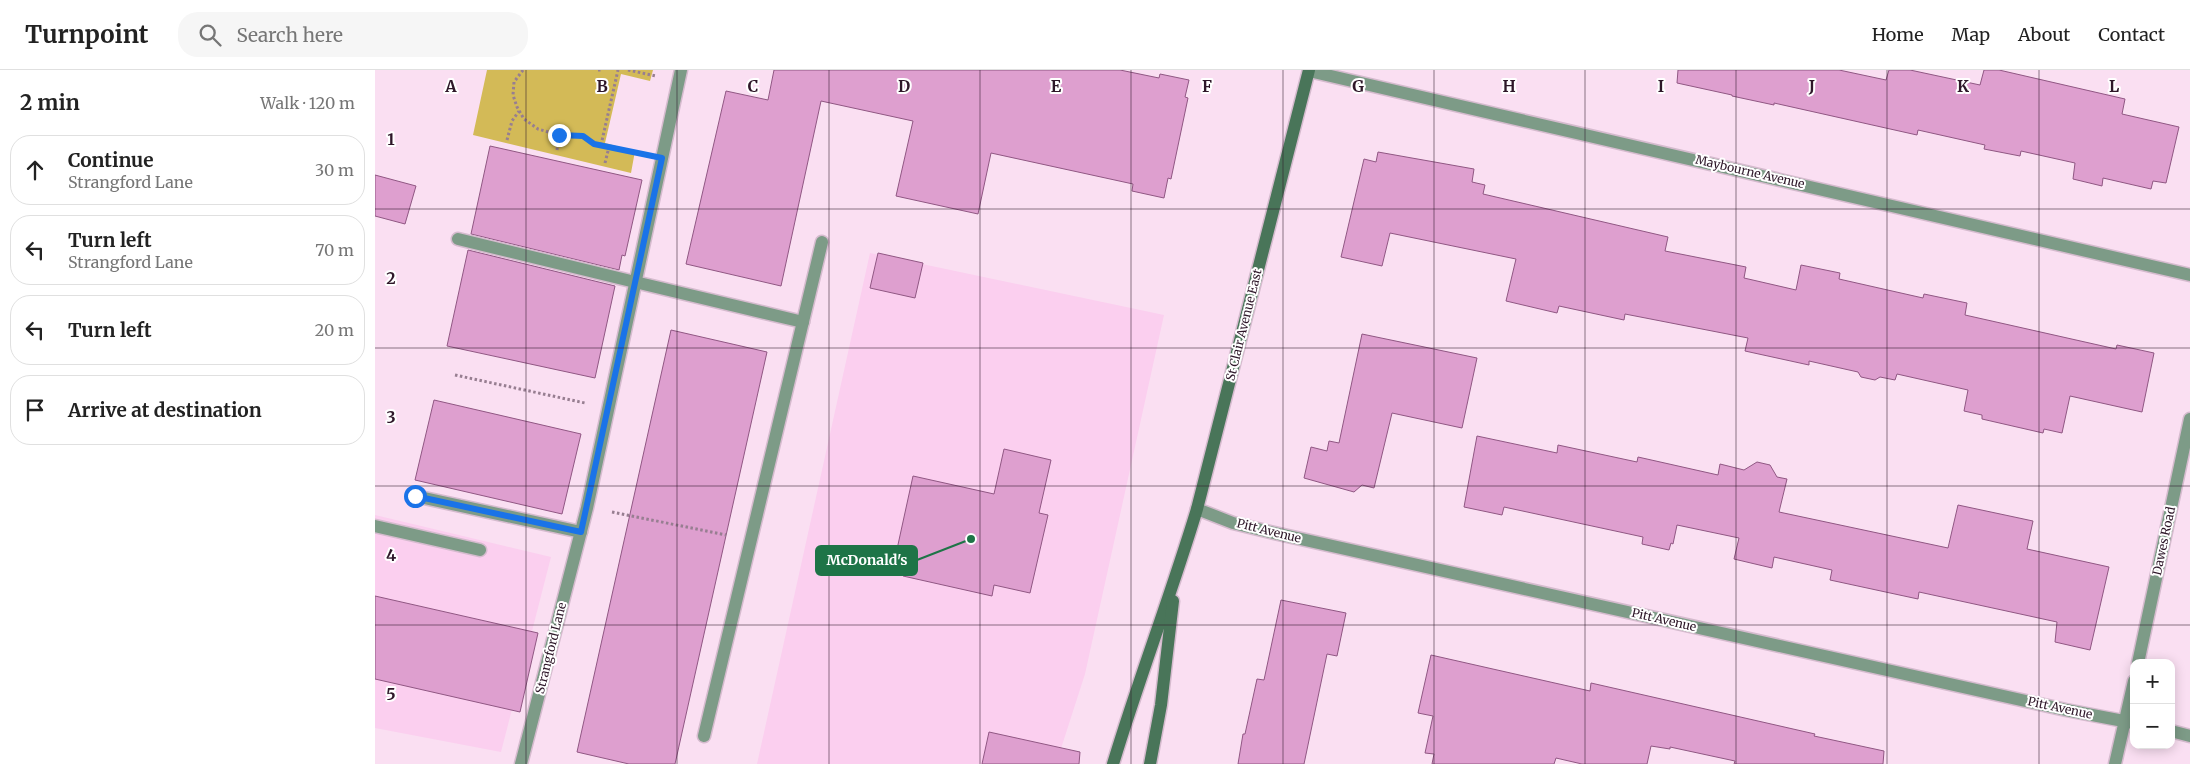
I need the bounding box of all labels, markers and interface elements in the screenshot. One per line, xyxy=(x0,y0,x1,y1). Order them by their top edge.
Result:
search box xyxy=(178,12,528,57)
text: Turnpoint xyxy=(25,19,148,50)
icon: search xyxy=(196,21,224,49)
text: Search here xyxy=(236,23,343,47)
text: Home xyxy=(1872,23,1924,46)
text: Map xyxy=(1952,23,1990,46)
text: About xyxy=(2018,23,2070,46)
text: Contact xyxy=(2098,23,2165,46)
text: A xyxy=(444,76,457,96)
text: B xyxy=(596,76,608,96)
text: C xyxy=(748,76,758,96)
text: D xyxy=(898,76,910,96)
text: E xyxy=(1051,76,1062,96)
text: F xyxy=(1202,76,1212,96)
text: G xyxy=(1352,76,1364,96)
text: H xyxy=(1502,76,1516,96)
text: I xyxy=(1658,76,1664,96)
text: J xyxy=(1808,76,1815,96)
text: K xyxy=(1957,76,1969,96)
text: L xyxy=(2109,76,2119,96)
text: 2 min xyxy=(20,89,80,116)
text: Walk · 120 m xyxy=(260,93,355,113)
route end xyxy=(548,124,571,147)
text: 1 xyxy=(387,129,395,149)
text: Continue xyxy=(68,148,154,172)
street label: Maybourne Avenue xyxy=(1694,152,1806,191)
icon: ahead xyxy=(21,156,49,184)
text: 30 m xyxy=(315,160,354,180)
text: Strangford Lane xyxy=(68,172,193,192)
text: Turn left xyxy=(68,228,152,252)
icon: left xyxy=(21,236,49,264)
text: 70 m xyxy=(315,240,354,260)
text: Strangford Lane xyxy=(68,252,193,272)
street label: St Clair Avenue East xyxy=(1222,267,1265,382)
text: 2 xyxy=(386,268,396,288)
icon: left xyxy=(21,316,49,344)
text: Turn left xyxy=(68,318,152,342)
text: 20 m xyxy=(315,320,354,340)
icon: arrive xyxy=(21,396,49,424)
text: Arrive at destination xyxy=(68,398,262,422)
text: 3 xyxy=(386,407,396,427)
route start xyxy=(404,485,427,508)
street label: Dawes Road xyxy=(2149,505,2178,577)
street label: Pitt Avenue xyxy=(1235,515,1303,546)
text: 4 xyxy=(386,545,396,565)
callout: McDonald's xyxy=(816,546,917,575)
text: McDonald's xyxy=(826,551,908,569)
street label: Strangford Lane xyxy=(532,601,569,695)
street label: Pitt Avenue xyxy=(1630,605,1698,634)
map controls xyxy=(2130,659,2175,749)
button: + xyxy=(2130,659,2175,704)
text: 5 xyxy=(386,684,396,704)
street label: Pitt Avenue xyxy=(2026,693,2094,722)
button: − xyxy=(2130,704,2175,749)

